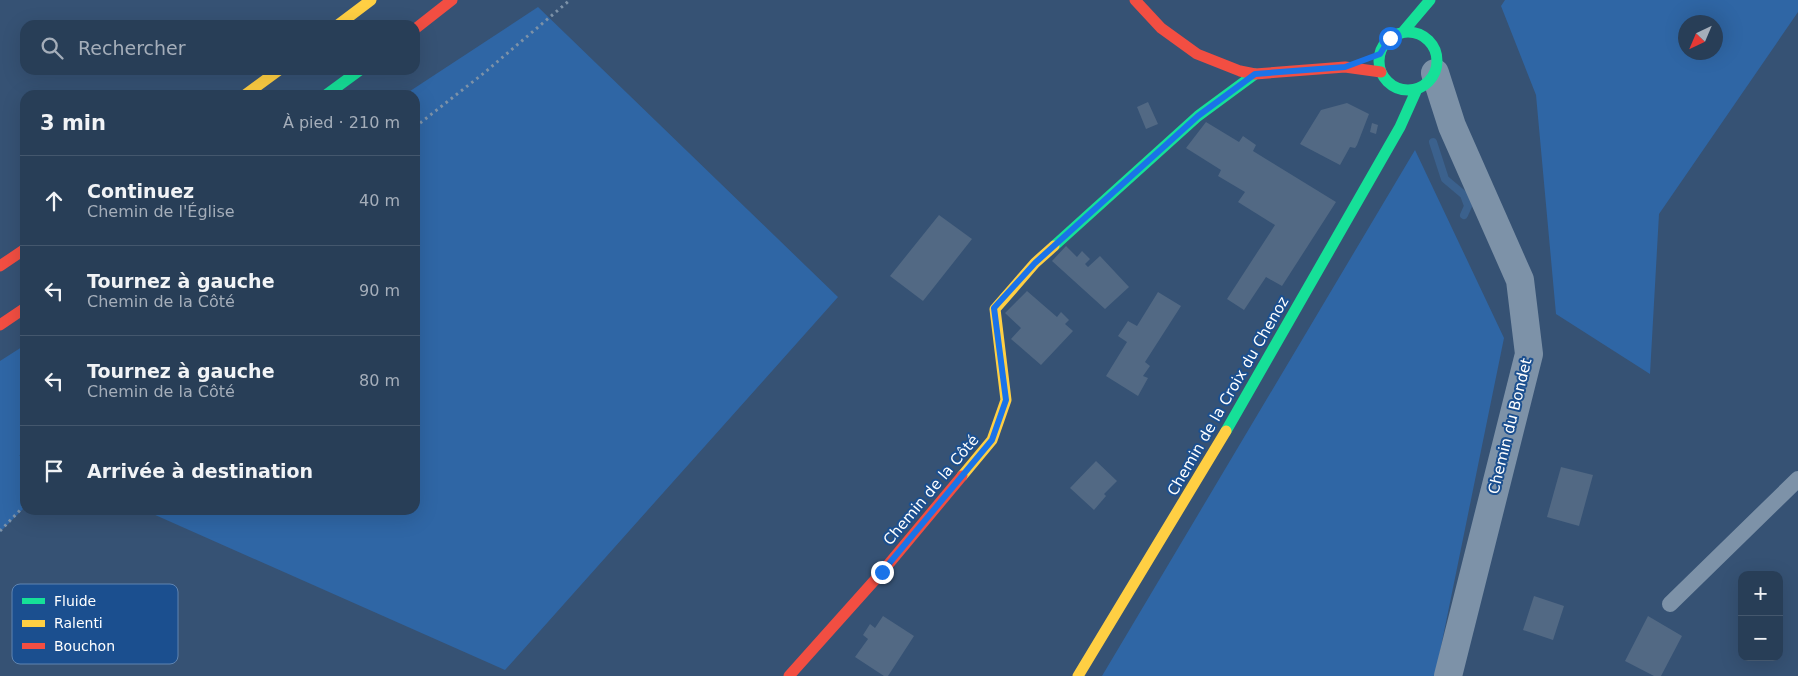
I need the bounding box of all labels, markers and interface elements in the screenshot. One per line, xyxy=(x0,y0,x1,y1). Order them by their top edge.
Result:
north arrow xyxy=(1678,15,1723,60)
search box xyxy=(20,20,420,75)
route start xyxy=(1379,27,1402,50)
icon: search xyxy=(38,34,66,62)
text: Rechercher xyxy=(78,37,186,59)
text: 3 min xyxy=(40,111,106,135)
text: À pied · 210 m xyxy=(283,113,400,132)
text: Continuez xyxy=(87,180,194,202)
icon: ahead xyxy=(40,187,68,215)
text: 40 m xyxy=(359,191,400,210)
text: Chemin de l'Église xyxy=(87,202,235,221)
text: Tournez à gauche xyxy=(87,270,275,292)
icon: left xyxy=(40,277,68,305)
text: 90 m xyxy=(359,281,400,300)
text: Chemin de la Côté xyxy=(87,292,235,311)
street label: Chemin de la Croix du Chenoz xyxy=(1164,293,1293,499)
street label: Chemin du Bondet xyxy=(1484,356,1536,496)
text: Tournez à gauche xyxy=(87,360,275,382)
icon: left xyxy=(40,367,68,395)
text: 80 m xyxy=(359,371,400,390)
text: Chemin de la Côté xyxy=(87,382,235,401)
street label: Chemin de la Côté xyxy=(880,431,982,549)
icon: arrive xyxy=(40,457,68,485)
text: Arrivée à destination xyxy=(87,460,313,482)
route end xyxy=(871,561,894,584)
map controls xyxy=(1738,571,1783,661)
button: + xyxy=(1738,571,1783,616)
legend xyxy=(12,584,178,664)
text: Fluide xyxy=(54,593,96,609)
text: Ralenti xyxy=(54,615,103,631)
button: − xyxy=(1738,616,1783,661)
text: Bouchon xyxy=(54,638,115,654)

